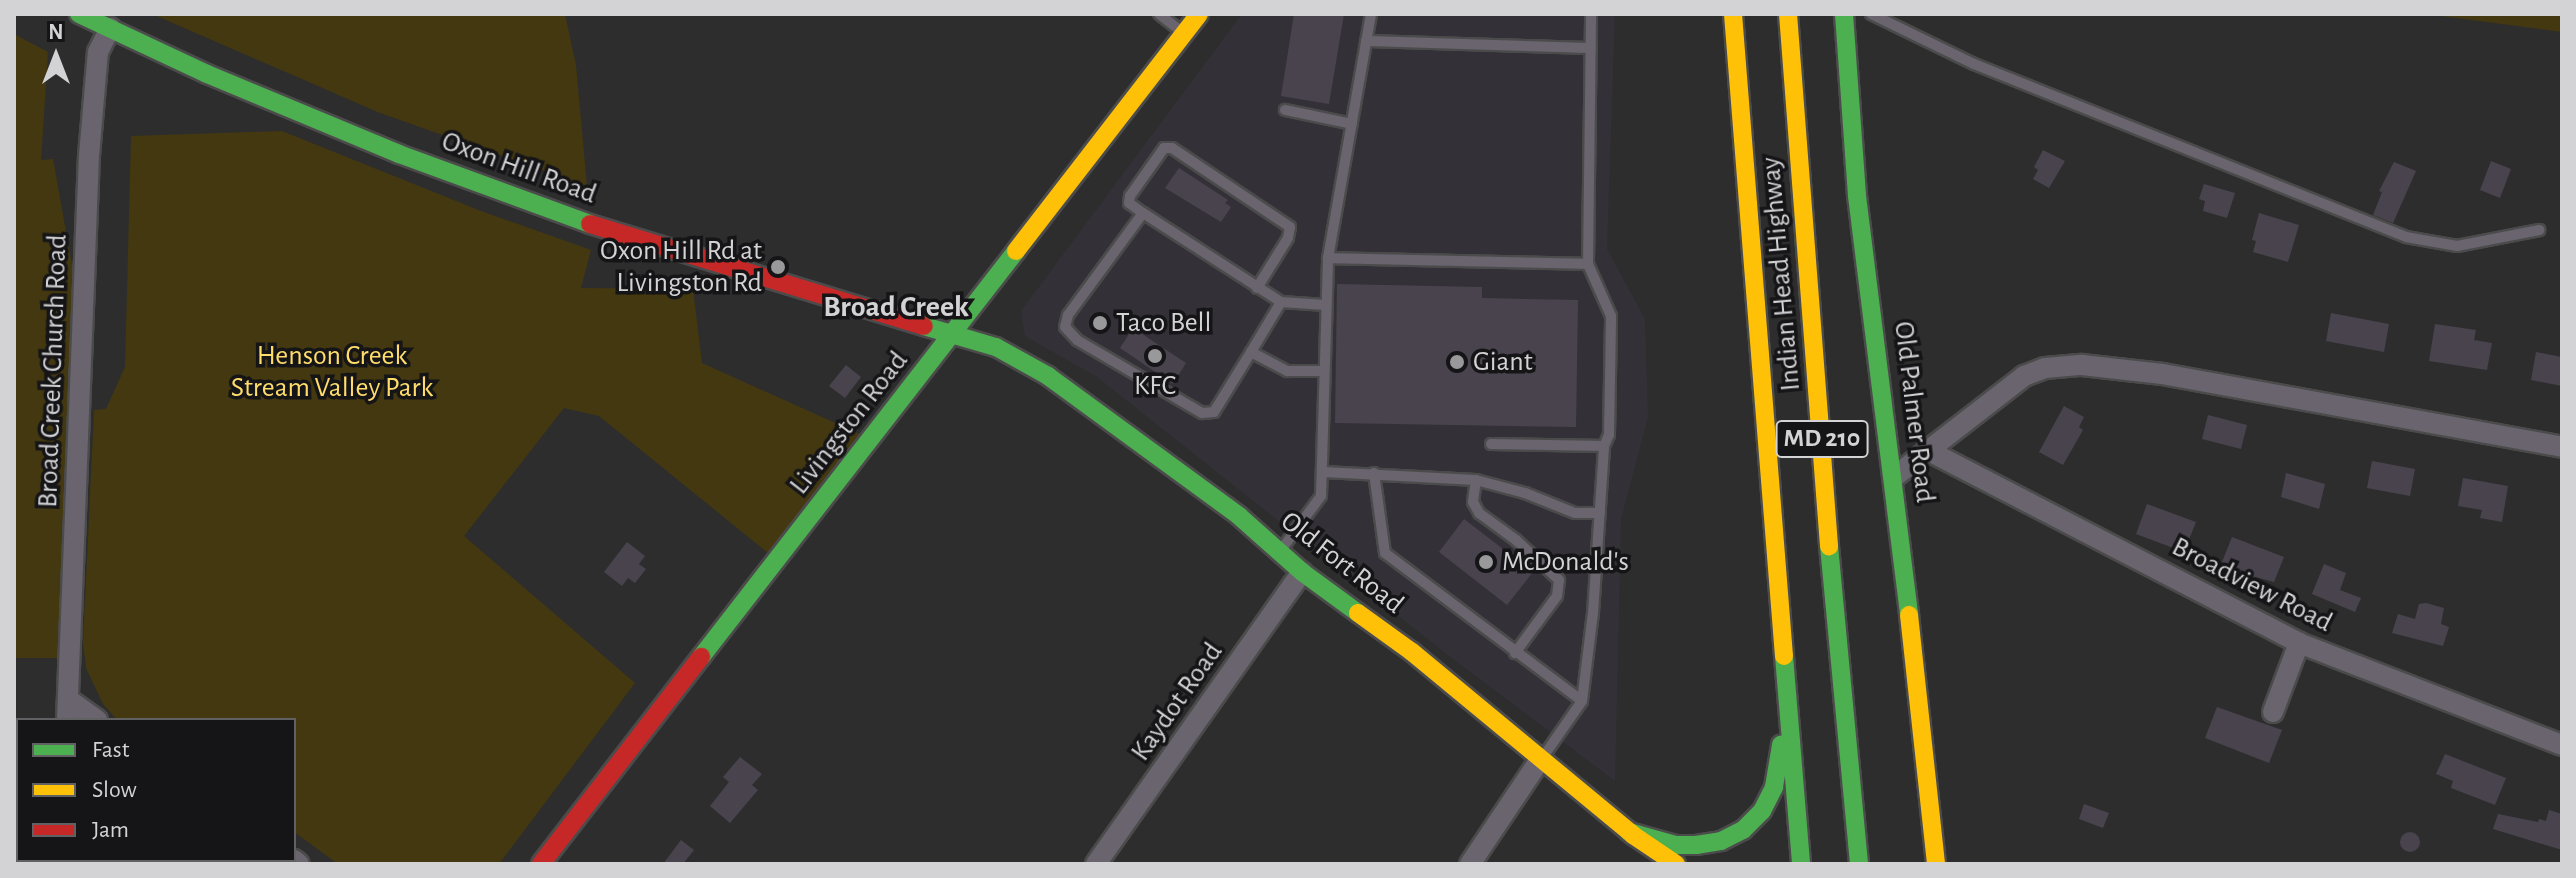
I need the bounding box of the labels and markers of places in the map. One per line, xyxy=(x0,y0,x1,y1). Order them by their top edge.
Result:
place label: Oxon Hill Rd at Livingston Rd xyxy=(600,234,762,300)
marker: Oxon Hill Rd at Livingston Rd xyxy=(769,258,787,276)
place label: Taco Bell xyxy=(1116,306,1211,340)
marker: Taco Bell xyxy=(1091,314,1109,332)
place label: Giant xyxy=(1473,345,1533,379)
marker: KFC xyxy=(1146,347,1164,365)
marker: Giant xyxy=(1448,353,1466,371)
place label: KFC xyxy=(1134,369,1176,403)
place label: McDonald's xyxy=(1502,545,1629,579)
marker: McDonald's xyxy=(1477,553,1495,571)

